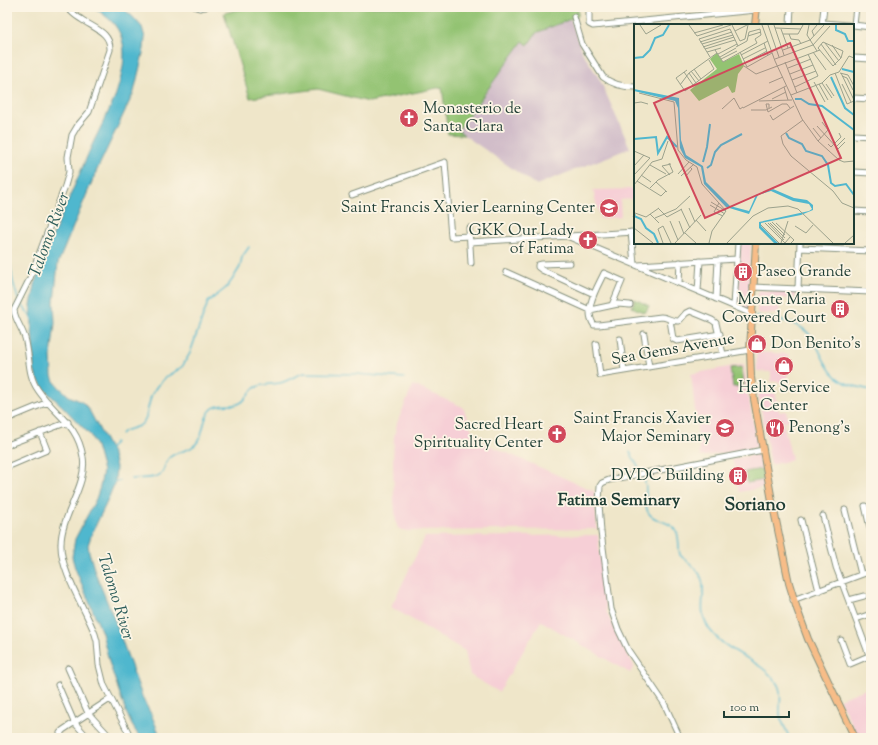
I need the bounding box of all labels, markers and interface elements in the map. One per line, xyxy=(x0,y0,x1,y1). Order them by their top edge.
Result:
inset map xyxy=(634,24,854,244)
place label: Monasterio de Santa Clara xyxy=(423,98,521,139)
church icon: Monasterio de Santa Clara xyxy=(398,107,420,129)
water label: Talomo River xyxy=(23,189,77,281)
place label: Saint Francis Xavier Learning Center xyxy=(341,197,595,220)
school or university icon: Saint Francis Xavier Learning Center xyxy=(598,197,620,219)
place label: GKK Our Lady of Fatima xyxy=(468,220,575,261)
church icon: GKK Our Lady of Fatima xyxy=(577,229,599,251)
building icon: Paseo Grande xyxy=(732,261,754,283)
place label: Paseo Grande xyxy=(757,261,851,284)
place label: Monte Maria Covered Court xyxy=(722,289,827,330)
building icon: Monte Maria Covered Court xyxy=(829,298,851,320)
street label: Sea Gems Avenue xyxy=(610,328,736,372)
shop icon: Don Benito's xyxy=(746,333,768,355)
place label: Don Benito's xyxy=(771,333,861,356)
shop icon: Helix Service Center xyxy=(773,355,795,377)
place label: Helix Service Center xyxy=(738,377,830,418)
place label: Saint Francis Xavier Major Seminary xyxy=(573,408,711,449)
place label: Sacred Heart Spirituality Center xyxy=(414,414,544,455)
school or university icon: Saint Francis Xavier Major Seminary xyxy=(714,417,736,439)
restaurant icon: Penong's xyxy=(764,417,786,439)
place label: Penong's xyxy=(789,417,850,440)
church icon: Sacred Heart Spirituality Center xyxy=(546,423,568,445)
place label: DVDC Building xyxy=(611,465,724,488)
building icon: DVDC Building xyxy=(727,465,749,487)
district label: Fatima Seminary xyxy=(558,489,681,513)
district label: Soriano xyxy=(724,493,786,519)
water label: Talomo River xyxy=(90,551,140,643)
scale bar xyxy=(724,693,789,719)
text: 100 m xyxy=(730,699,759,717)

